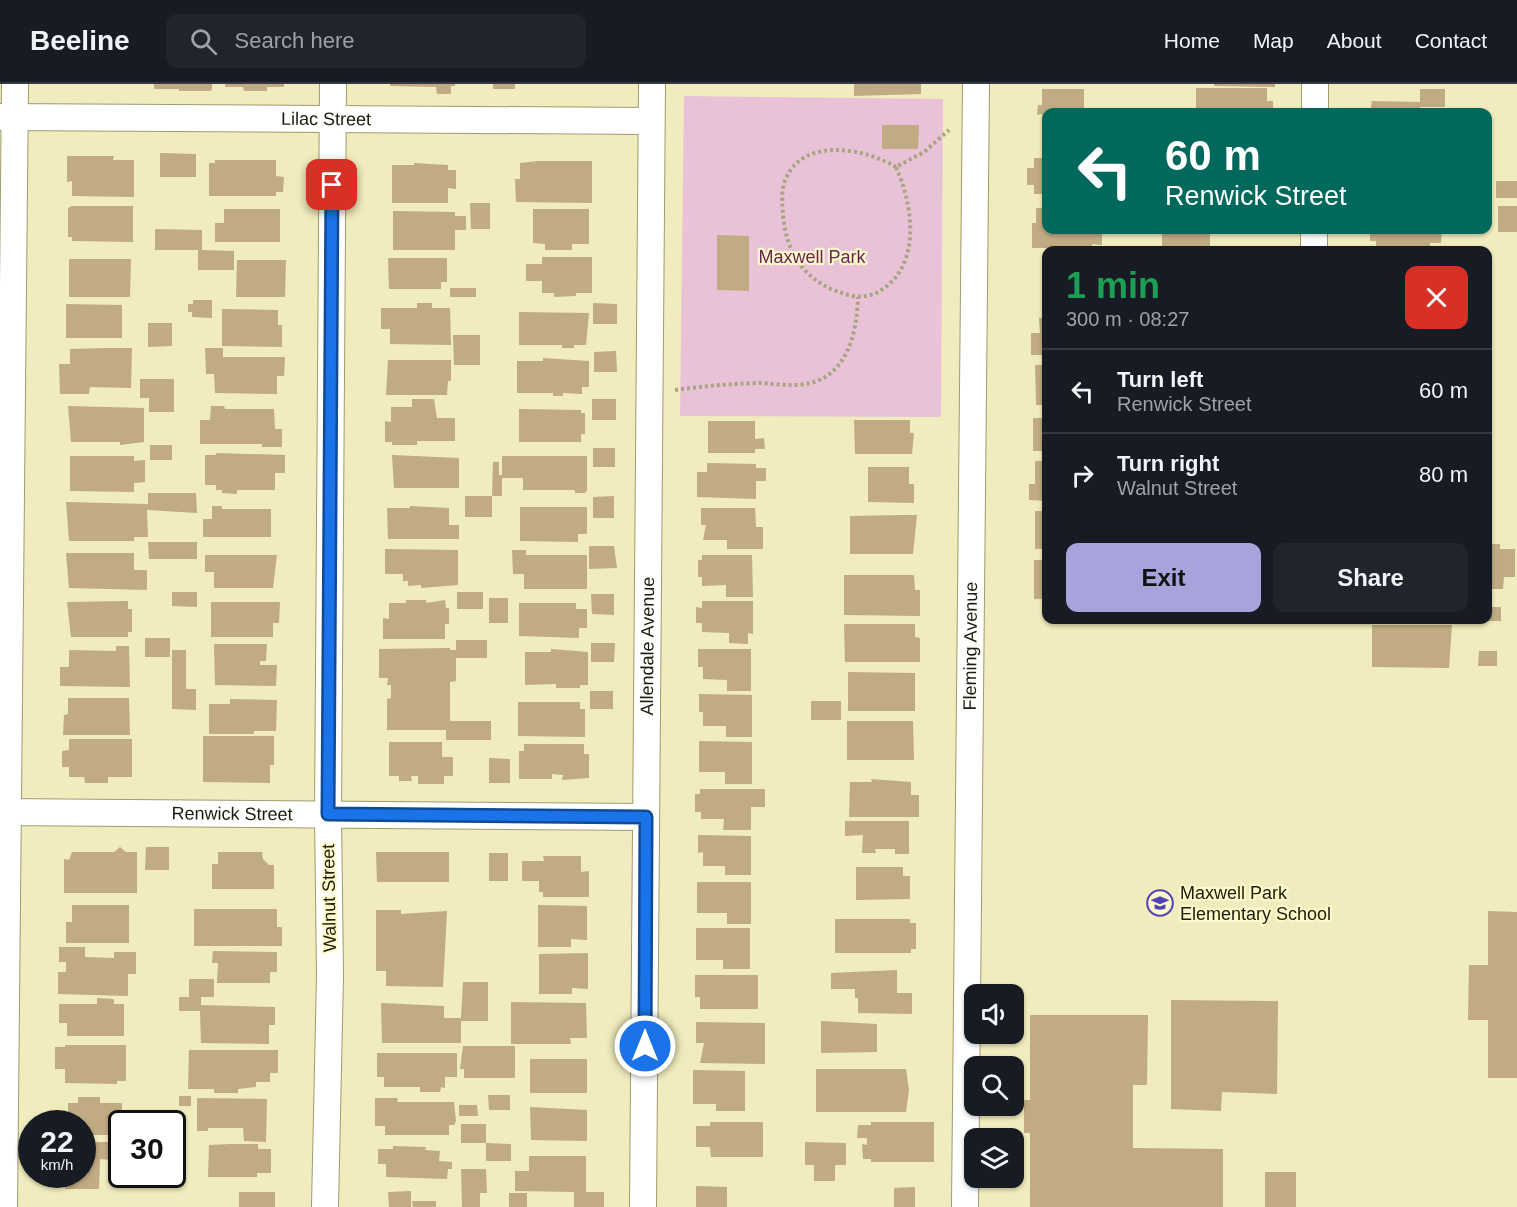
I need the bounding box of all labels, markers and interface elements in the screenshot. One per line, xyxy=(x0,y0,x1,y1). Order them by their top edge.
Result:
search box xyxy=(166,14,586,68)
text: Beeline xyxy=(30,25,130,56)
icon: search xyxy=(187,25,220,58)
text: Search here xyxy=(235,28,354,53)
text: Home xyxy=(1164,29,1220,52)
text: Map xyxy=(1253,29,1294,52)
text: About xyxy=(1327,29,1382,52)
text: Contact xyxy=(1415,29,1487,52)
street label: Lilac Street xyxy=(281,109,371,129)
icon: left xyxy=(1066,132,1144,210)
text: 60 m xyxy=(1165,132,1261,179)
pin xyxy=(306,159,357,210)
icon: arrive xyxy=(315,168,348,201)
text: Renwick Street xyxy=(1165,181,1347,211)
park label: Maxwell Park xyxy=(758,247,867,267)
text: 1 min xyxy=(1066,265,1160,306)
button: close xyxy=(1405,266,1468,329)
text: 300 m · 08:27 xyxy=(1066,308,1189,330)
text: Turn left xyxy=(1117,367,1203,392)
icon: left xyxy=(1066,375,1099,408)
text: 60 m xyxy=(1419,378,1468,403)
text: Renwick Street xyxy=(1117,393,1252,415)
text: Turn right xyxy=(1117,451,1219,476)
icon: right xyxy=(1066,459,1099,492)
text: 80 m xyxy=(1419,462,1468,487)
text: Walnut Street xyxy=(1117,477,1237,499)
button: Exit xyxy=(1066,543,1261,612)
button: Share xyxy=(1273,543,1468,612)
street label: Allendale Avenue xyxy=(637,577,658,716)
street label: Fleming Avenue xyxy=(960,582,981,711)
street label: Renwick Street xyxy=(171,803,293,824)
street label: Walnut Street xyxy=(318,844,340,952)
place label: Maxwell Park Elementary School xyxy=(1180,883,1331,924)
school or university icon: Maxwell Park Elementary School xyxy=(1145,888,1175,918)
map controls xyxy=(964,984,1024,1188)
button: sound xyxy=(964,984,1024,1044)
position arrow xyxy=(613,1014,677,1078)
button: search xyxy=(964,1056,1024,1116)
speed limit sign: 30 xyxy=(108,1110,186,1188)
text: 22 xyxy=(40,1125,74,1158)
button: layers xyxy=(964,1128,1024,1188)
text: km/h xyxy=(41,1156,73,1173)

